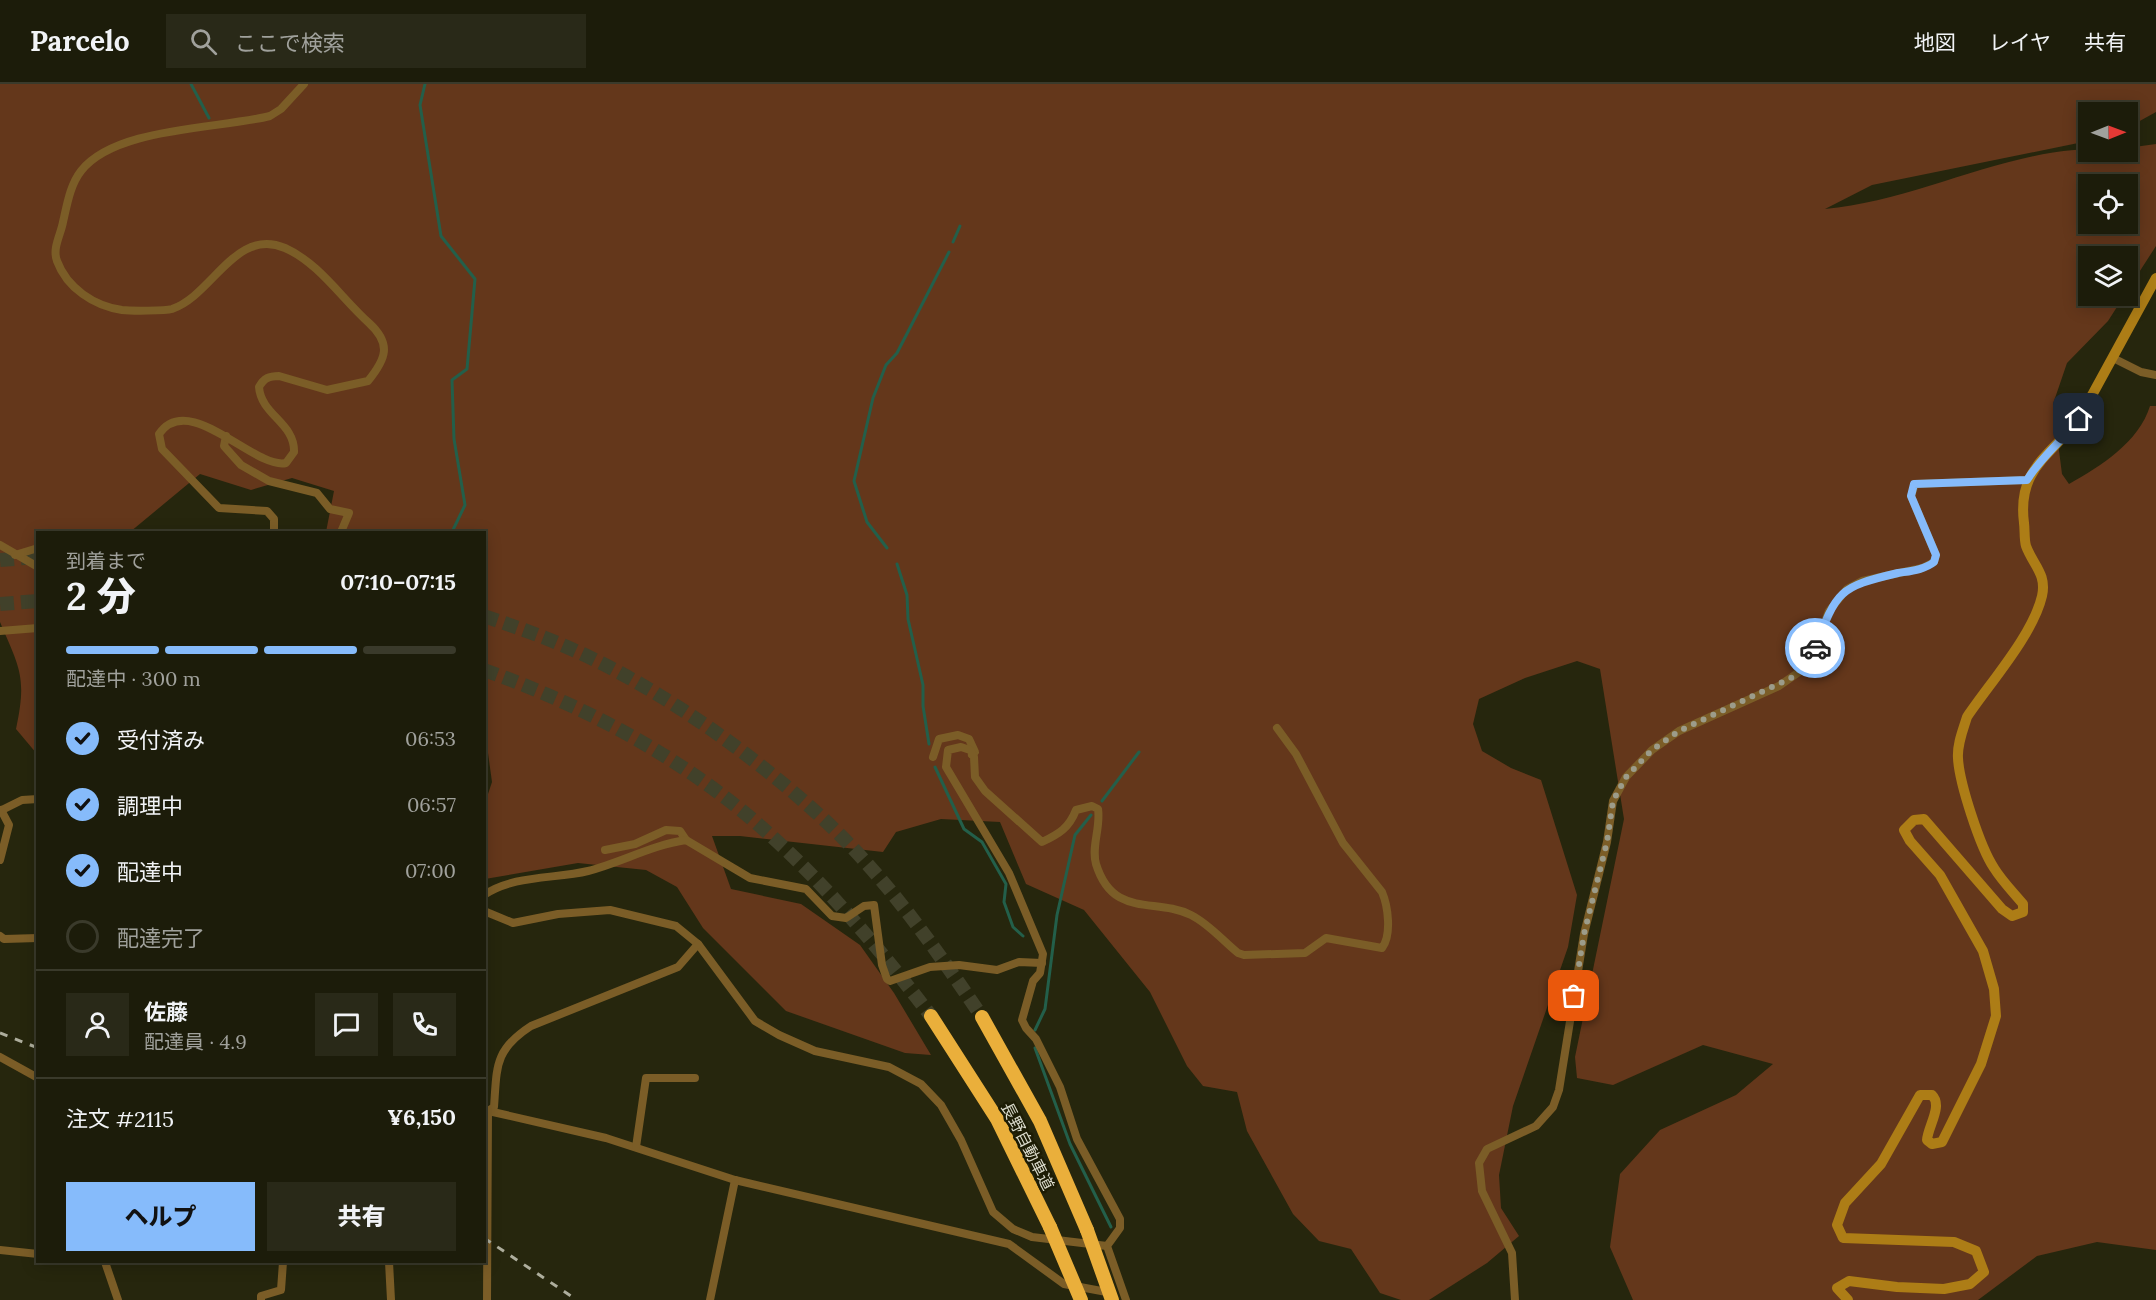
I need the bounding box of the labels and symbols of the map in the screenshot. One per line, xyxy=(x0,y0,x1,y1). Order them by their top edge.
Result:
north arrow xyxy=(2078,102,2138,162)
pin xyxy=(2053,393,2104,444)
courier xyxy=(1785,618,1845,678)
pin xyxy=(1548,970,1599,1021)
street label: 長野自動車道 xyxy=(997,1099,1059,1193)

